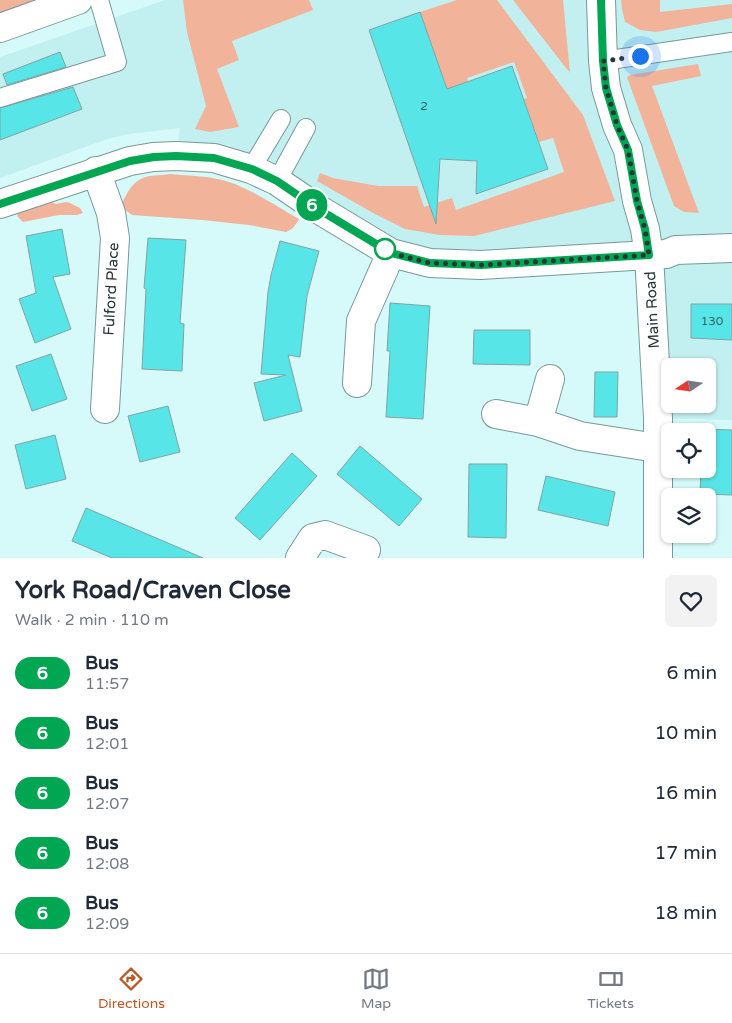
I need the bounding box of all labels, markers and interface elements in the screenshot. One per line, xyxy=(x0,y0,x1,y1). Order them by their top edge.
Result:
your location xyxy=(628,44,653,69)
house number: 2 xyxy=(420,99,428,113)
line badge: 6 xyxy=(296,189,328,221)
text: 6 xyxy=(306,194,318,216)
unlabelled marker xyxy=(374,238,396,260)
street label: Fulford Place xyxy=(100,242,122,336)
street label: Main Road xyxy=(641,271,663,349)
house number: 130 xyxy=(701,314,724,328)
north arrow xyxy=(661,358,716,412)
map controls xyxy=(661,358,716,543)
button: locate xyxy=(661,423,716,478)
button: layers xyxy=(661,488,716,543)
button: heart xyxy=(665,575,717,627)
text: York Road/Craven Close xyxy=(15,576,291,605)
text: Walk · 2 min · 110 m xyxy=(15,610,169,630)
text: Bus xyxy=(85,652,119,674)
text: 6 xyxy=(37,662,48,684)
text: 6 min xyxy=(666,662,717,684)
text: 11:57 xyxy=(85,674,129,694)
text: Bus xyxy=(85,712,119,734)
text: 6 xyxy=(37,722,48,744)
text: 10 min xyxy=(654,722,717,744)
text: 12:01 xyxy=(85,734,129,754)
text: Bus xyxy=(85,772,119,794)
text: 6 xyxy=(37,782,48,804)
text: 16 min xyxy=(654,782,717,804)
text: 12:07 xyxy=(85,794,129,814)
text: Bus xyxy=(85,832,119,854)
text: 6 xyxy=(37,842,48,864)
text: 17 min xyxy=(654,842,717,864)
text: 12:08 xyxy=(85,854,129,874)
text: Bus xyxy=(85,892,119,914)
text: 6 xyxy=(37,902,48,924)
text: 18 min xyxy=(654,902,717,924)
text: 12:09 xyxy=(85,914,129,934)
tab: Directions xyxy=(98,965,165,1012)
tab: Map xyxy=(361,965,391,1012)
tab: Tickets xyxy=(587,965,634,1012)

